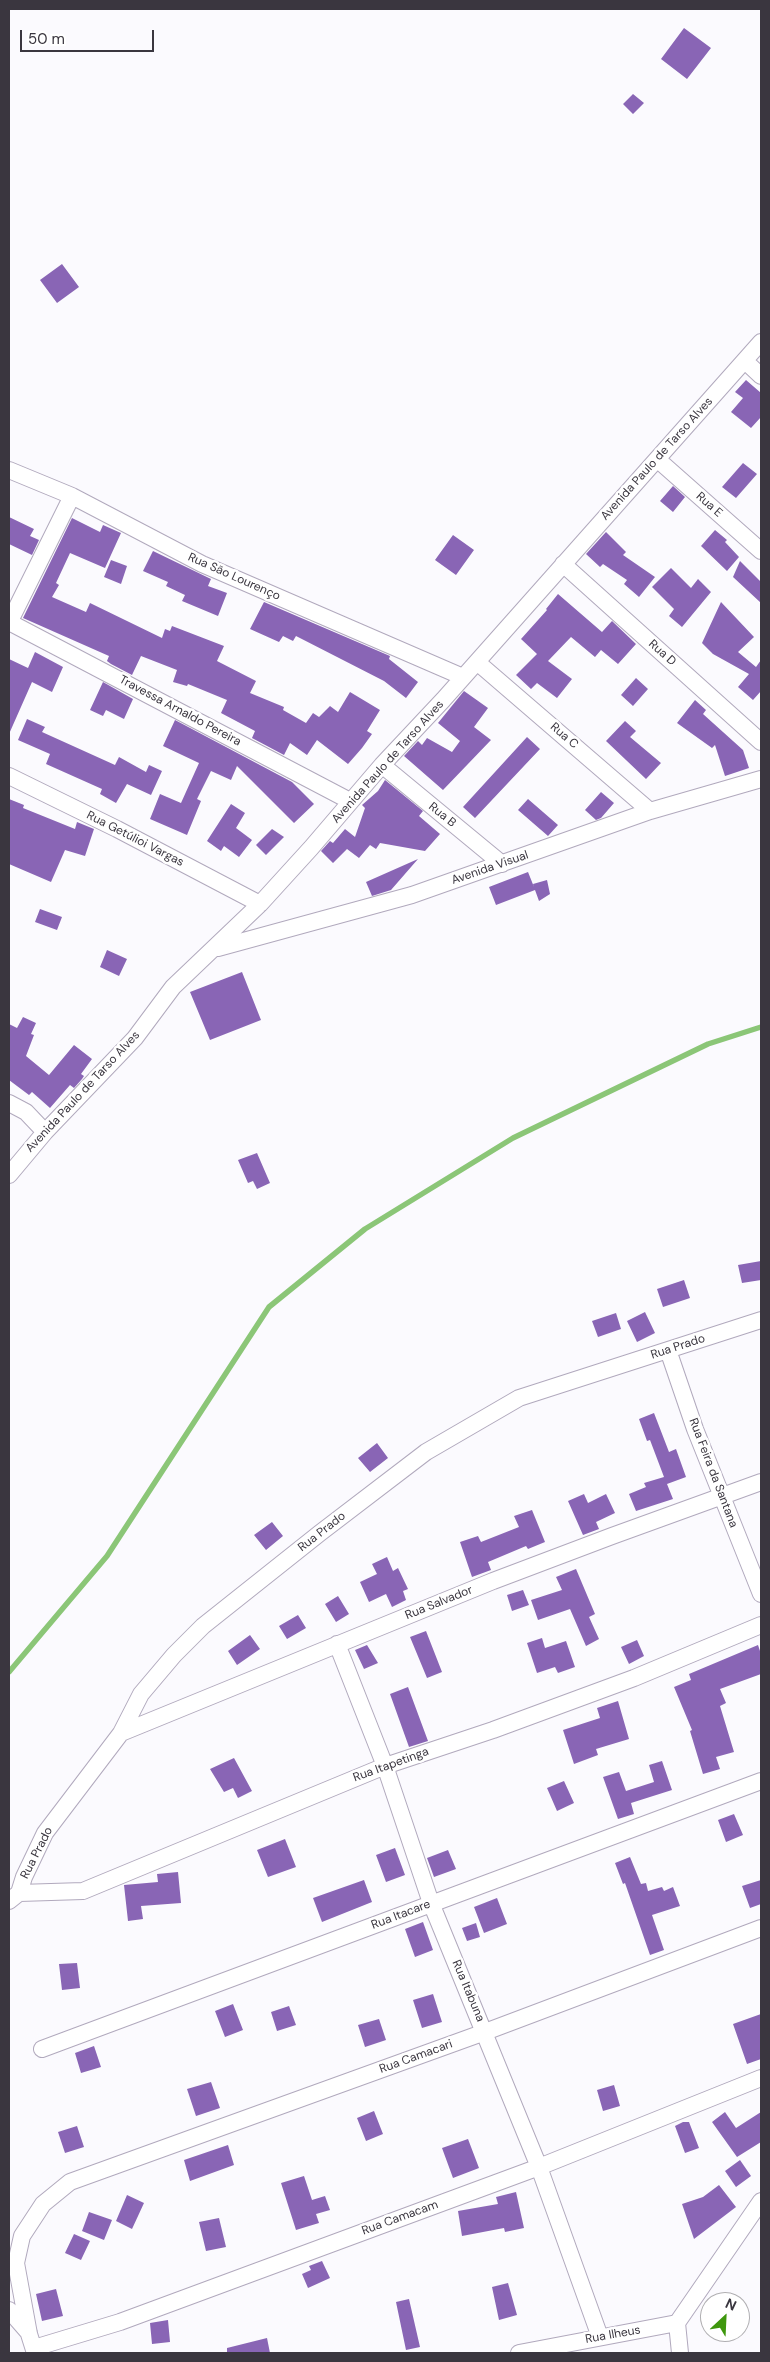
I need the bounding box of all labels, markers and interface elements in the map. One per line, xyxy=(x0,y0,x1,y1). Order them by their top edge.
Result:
scale bar xyxy=(22,20,156,52)
text: 50 m xyxy=(28,29,65,49)
street label: Avenida Paulo de Tarso Alves xyxy=(598,395,716,523)
street label: Rua E xyxy=(693,490,725,520)
street label: Rua São Lourenço xyxy=(186,550,282,604)
street label: Rua D xyxy=(645,637,679,669)
street label: Travessa Arnaldo Pereira xyxy=(117,673,243,749)
street label: Avenida Paulo de Tarso Alves xyxy=(329,698,447,826)
street label: Rua C xyxy=(547,720,581,752)
street label: Rua B xyxy=(425,800,459,830)
street label: Rua Getúlioi Vargas xyxy=(84,808,186,870)
street label: Avenida Visual xyxy=(450,848,530,888)
street label: Avenida Paulo de Tarso Alves xyxy=(23,1028,143,1156)
street label: Rua Prado xyxy=(649,1331,707,1363)
street label: Rua Feira da Santana xyxy=(685,1416,741,1530)
street label: Rua Prado xyxy=(295,1509,349,1555)
street label: Rua Salvador xyxy=(403,1583,475,1623)
street label: Rua Itapetinga xyxy=(351,1745,431,1785)
street label: Rua Prado xyxy=(18,1825,56,1881)
street label: Rua Itacare xyxy=(369,1897,433,1933)
street label: Rua Itabuna xyxy=(449,1958,487,2024)
street label: Rua Camacari xyxy=(377,2037,455,2077)
street label: Rua Camacam xyxy=(360,2198,440,2238)
north arrow xyxy=(700,2292,750,2342)
text: N xyxy=(722,2294,739,2315)
street label: Rua Ilheus xyxy=(584,2323,642,2347)

